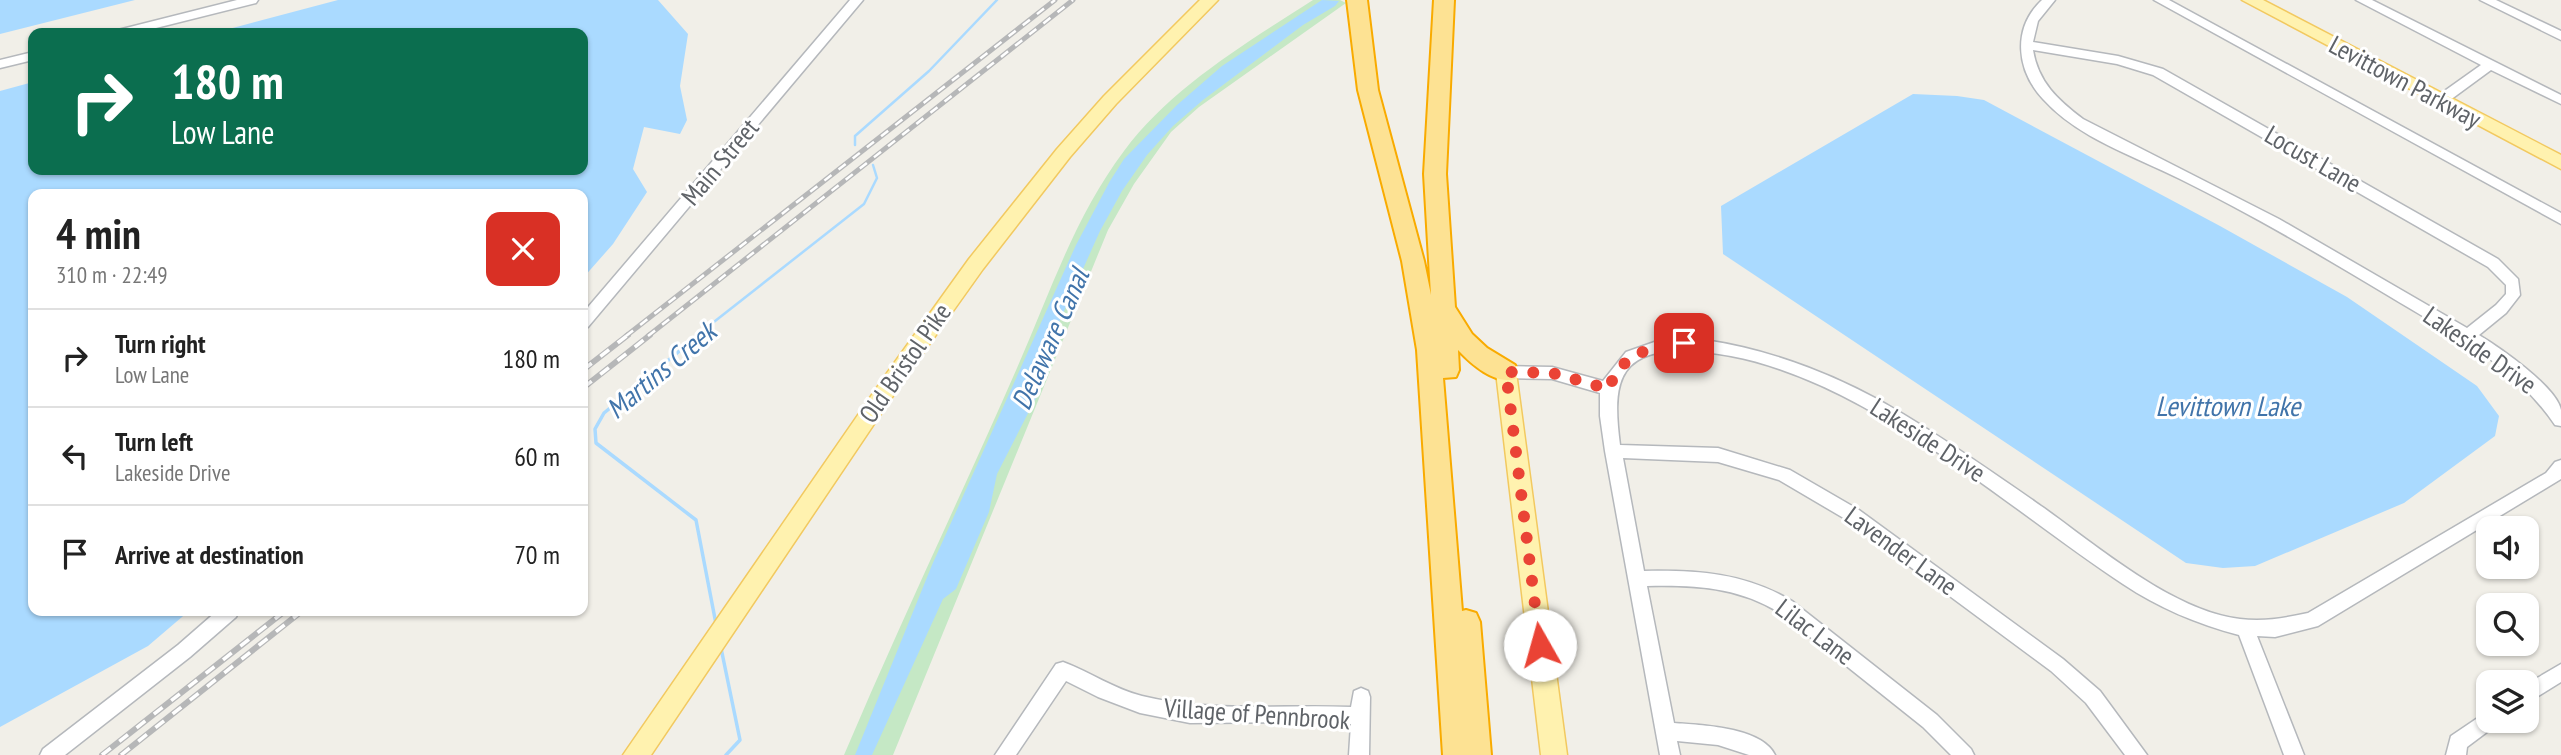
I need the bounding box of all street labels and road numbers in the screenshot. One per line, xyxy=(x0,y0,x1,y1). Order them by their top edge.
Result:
street label: Levittown Parkway xyxy=(2324,28,2487,135)
street label: Main Street xyxy=(674,111,765,212)
street label: Locust Lane xyxy=(2259,118,2367,199)
street label: Old Bristol Pike xyxy=(851,296,958,429)
street label: Lakeside Drive xyxy=(2417,299,2543,401)
street label: Lakeside Drive xyxy=(1865,390,1992,489)
street label: Lavender Lane xyxy=(1839,499,1964,602)
street label: Lilac Lane xyxy=(1769,591,1861,672)
street label: Village of Pennbrook xyxy=(1162,690,1351,736)

